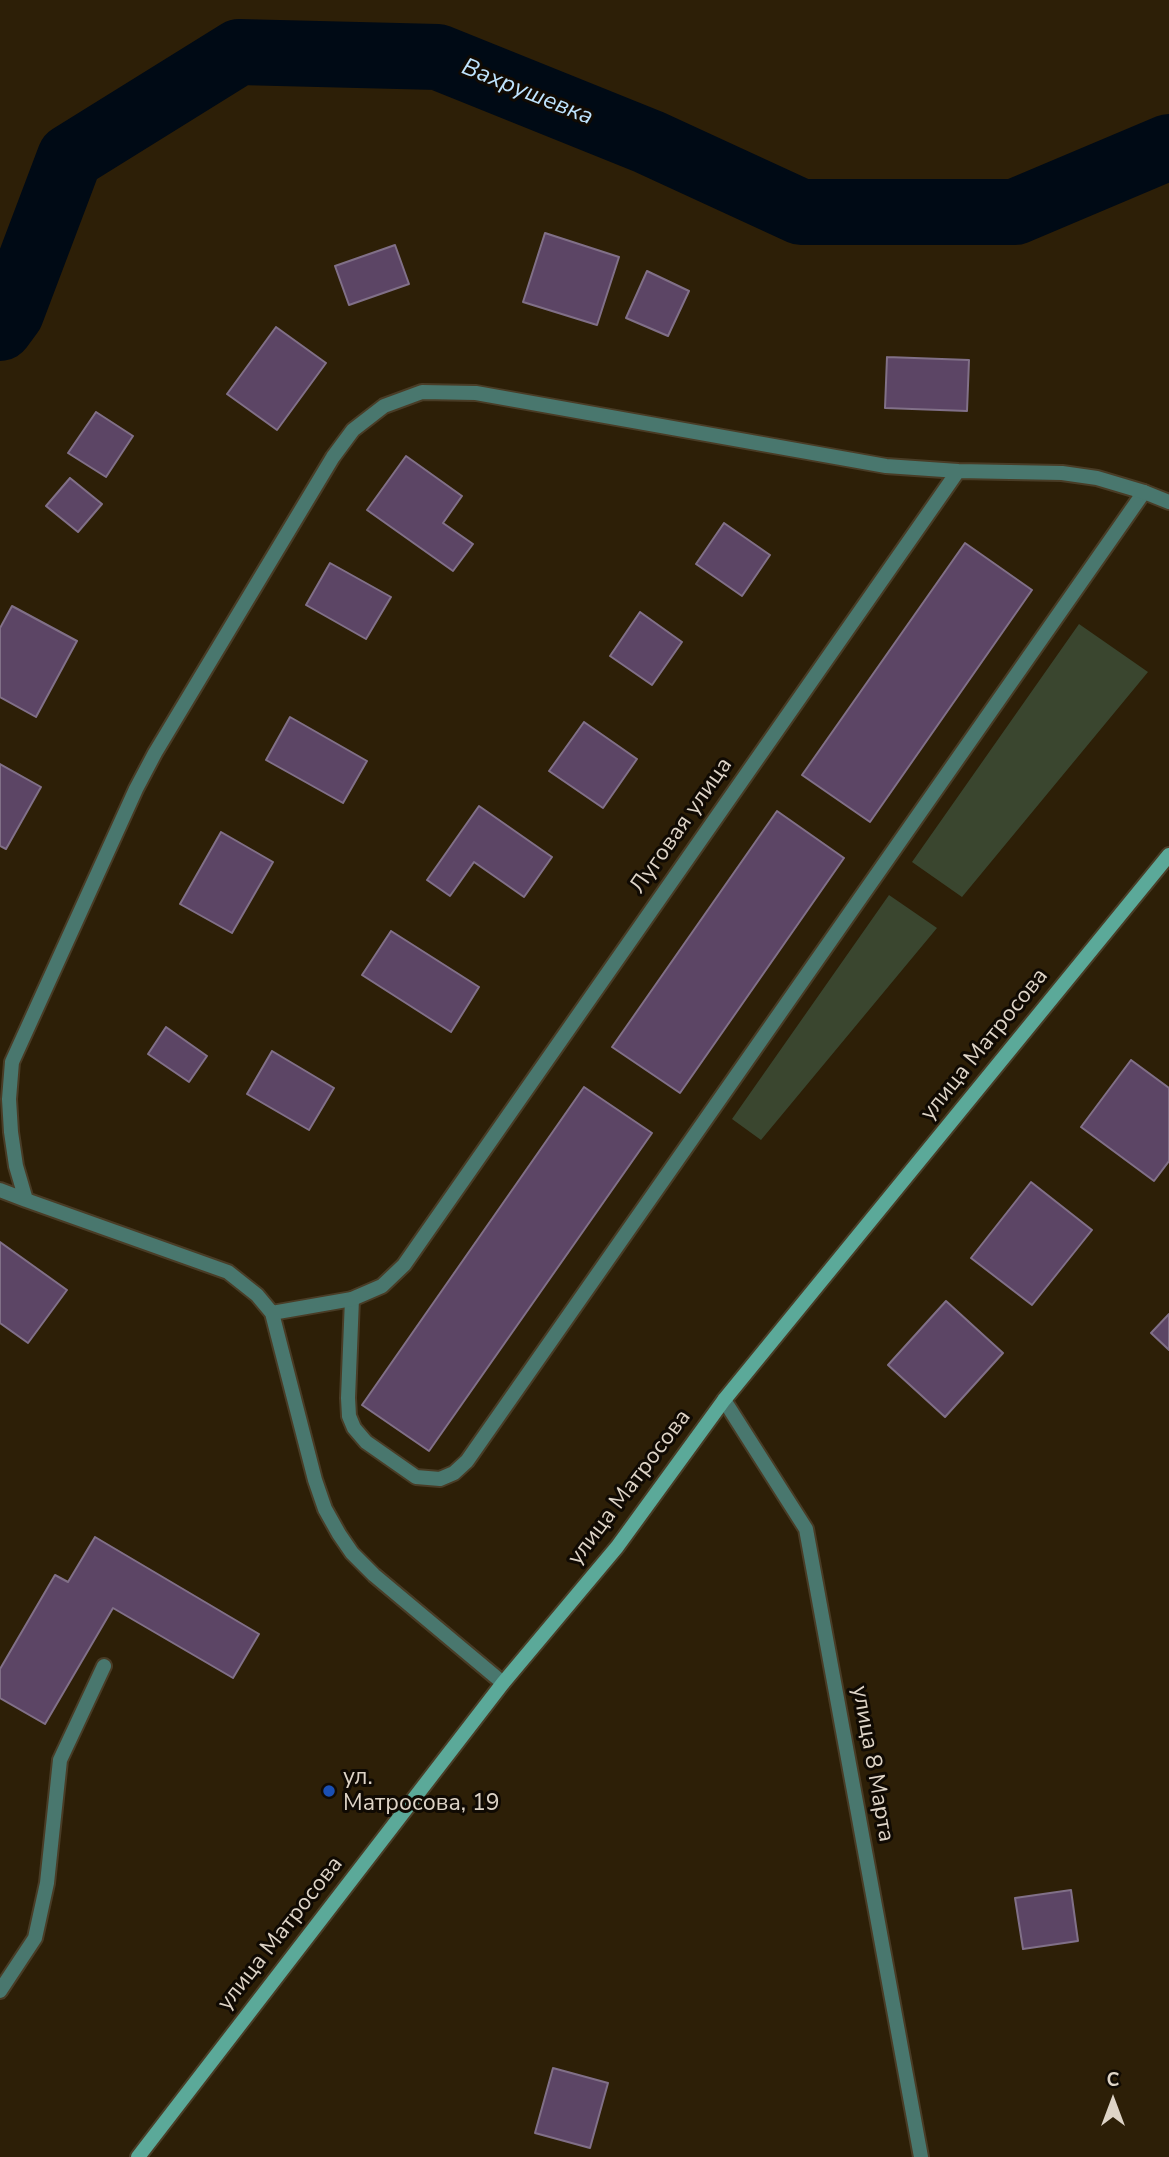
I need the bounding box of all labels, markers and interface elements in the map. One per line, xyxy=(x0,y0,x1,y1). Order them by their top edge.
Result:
water label: Вахрушевка xyxy=(457,54,597,132)
street label: Луговая улица xyxy=(625,753,739,899)
street label: улица Матросова xyxy=(915,963,1055,1127)
street label: улица Матросова xyxy=(562,1405,698,1571)
street label: улица 8 Марта xyxy=(845,1684,899,1844)
place label: ул. Матросова, 19 xyxy=(343,1764,500,1818)
marker: ул. Матросова, 19 xyxy=(321,1783,337,1799)
street label: улица Матросова xyxy=(212,1851,350,2017)
north arrow xyxy=(1078,2066,1148,2136)
text: С xyxy=(1107,2067,1119,2093)

